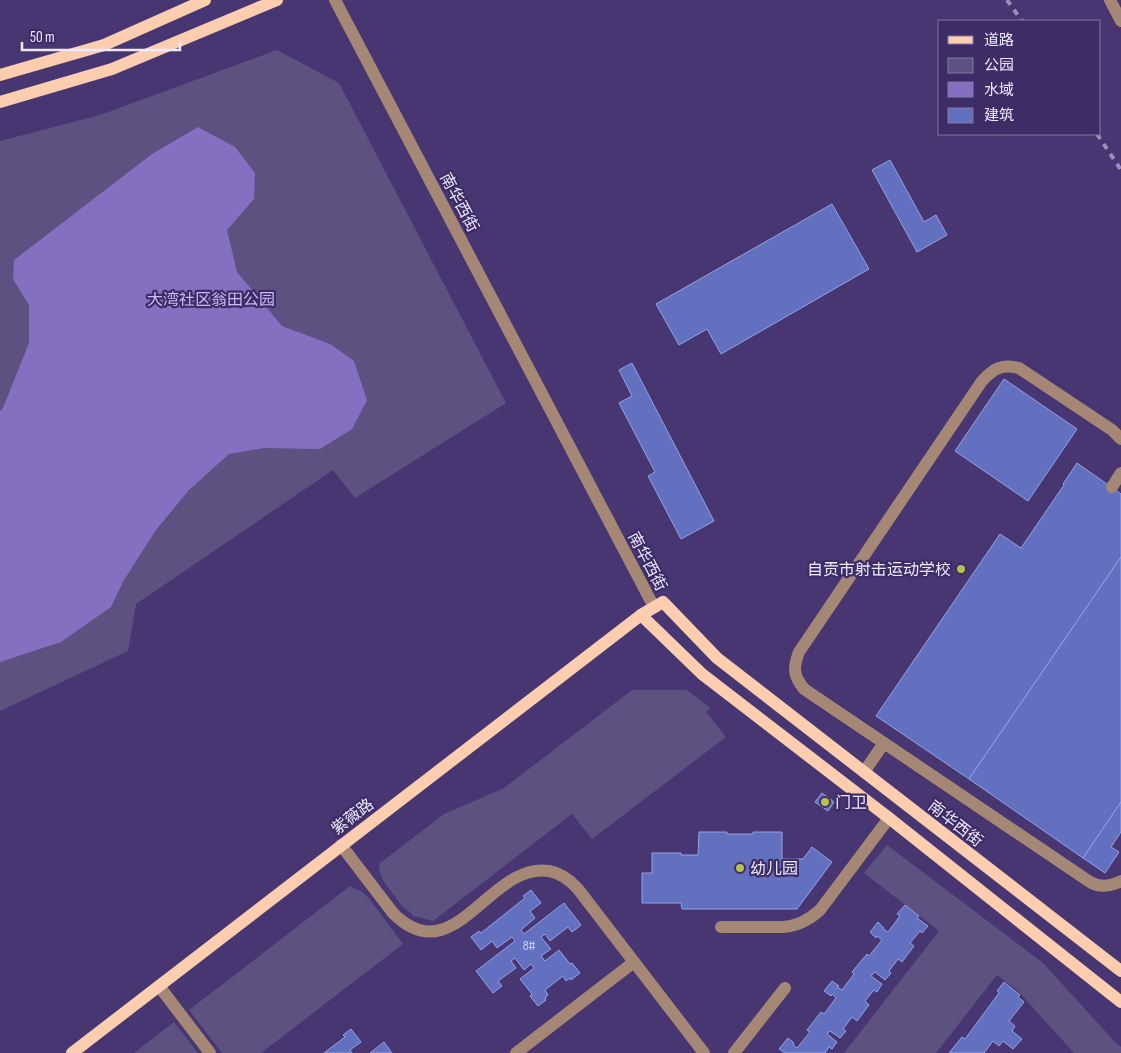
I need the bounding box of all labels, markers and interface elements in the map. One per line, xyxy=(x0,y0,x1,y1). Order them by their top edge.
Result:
scale bar xyxy=(22,20,180,52)
legend xyxy=(938,20,1101,135)
text: 50 m xyxy=(30,28,55,47)
text: 道路 xyxy=(984,31,1014,50)
text: 公园 xyxy=(984,56,1014,75)
text: 水域 xyxy=(984,81,1014,100)
text: 建筑 xyxy=(984,106,1014,125)
street label: 南华西街 xyxy=(435,170,482,235)
park label: 大湾社区翁田公园 xyxy=(147,291,275,310)
street label: 南华西街 xyxy=(623,529,670,594)
place label: 自贡市射击运动学校 xyxy=(807,561,951,580)
marker: 自贡市射击运动学校 xyxy=(955,563,967,575)
place label: 门卫 xyxy=(835,794,867,813)
street label: 紫薇路 xyxy=(328,795,378,839)
marker: 门卫 xyxy=(819,796,831,808)
street label: 南华西街 xyxy=(924,797,986,851)
place label: 幼儿园 xyxy=(750,860,798,879)
marker: 幼儿园 xyxy=(734,862,746,874)
house number: 8# xyxy=(523,937,536,954)

